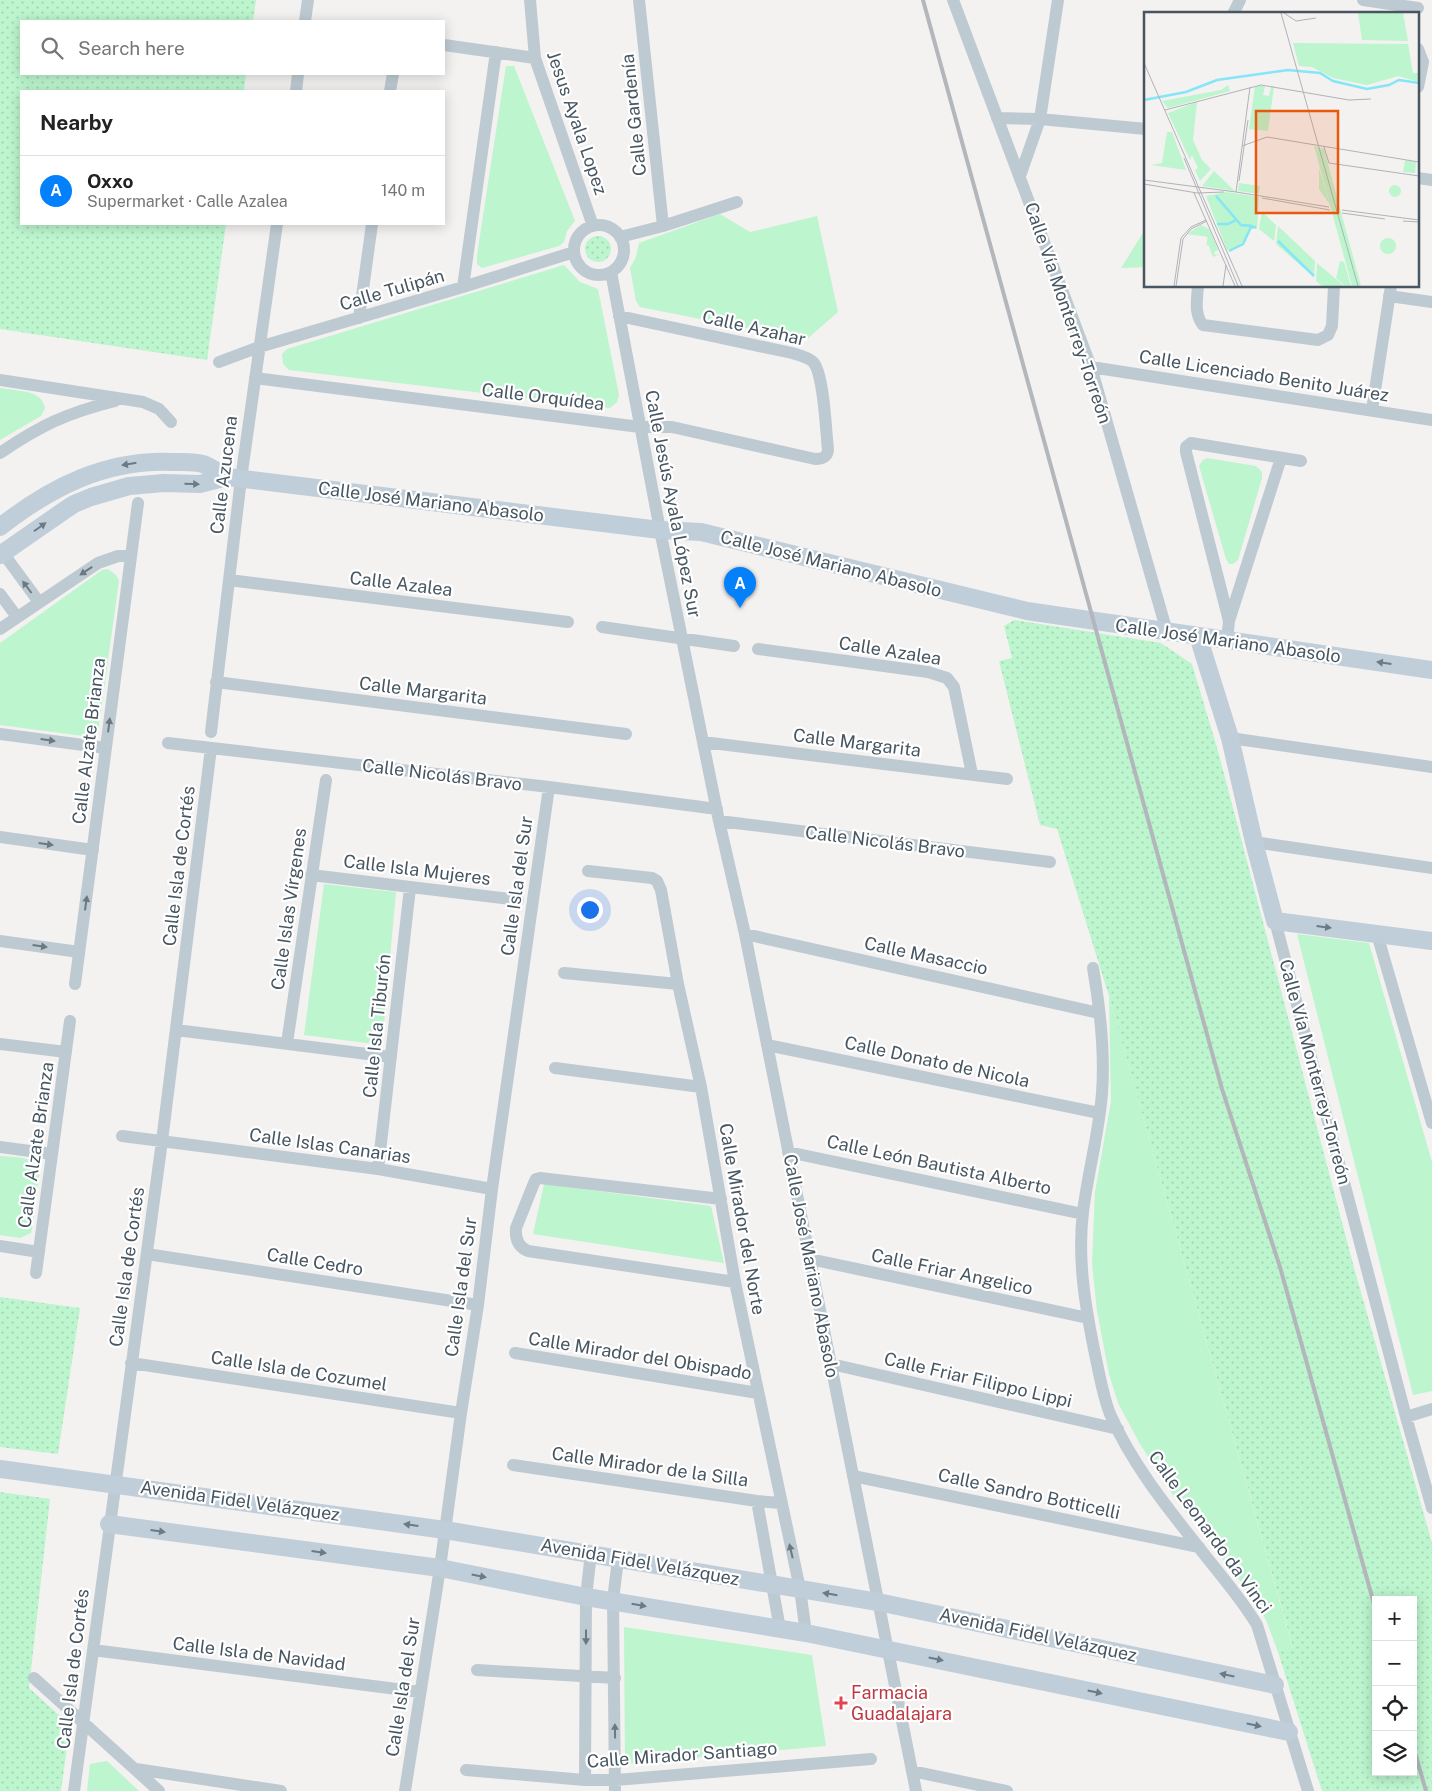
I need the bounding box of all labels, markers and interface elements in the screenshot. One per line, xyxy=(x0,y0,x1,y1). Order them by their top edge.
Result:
inset map xyxy=(1144,12,1420,288)
search box xyxy=(20,20,445,75)
icon: search xyxy=(38,34,66,62)
text: Search here xyxy=(78,37,185,59)
street label: Jesus Ayala Lopez xyxy=(543,48,612,197)
street label: Calle Gardenía xyxy=(617,53,650,177)
text: Nearby xyxy=(40,110,113,135)
text: Oxxo xyxy=(87,170,133,192)
text: A xyxy=(50,181,62,200)
text: 140 m xyxy=(381,181,425,200)
text: Supermarket · Calle Azalea xyxy=(87,192,288,211)
street label: Calle Vía Monterrey-Torreón xyxy=(1021,200,1116,426)
street label: Calle Tulipán xyxy=(337,265,447,314)
street label: Calle Azahar xyxy=(700,305,808,350)
street label: Calle Licenciado Benito Juárez xyxy=(1138,345,1390,406)
street label: Calle Orquídea xyxy=(481,379,606,414)
street label: Calle Jesús Ayala López Sur xyxy=(641,388,706,619)
street label: Calle Azucena xyxy=(206,415,241,535)
one-way arrow xyxy=(121,460,137,468)
street label: Calle José Mariano Abasolo xyxy=(317,477,545,526)
one-way arrow xyxy=(184,480,200,488)
one-way arrow xyxy=(33,522,47,532)
street label: Calle José Mariano Abasolo xyxy=(718,526,944,602)
one-way arrow xyxy=(79,566,93,575)
street label: Calle Azalea xyxy=(348,567,454,600)
pin: A xyxy=(724,567,756,608)
one-way arrow xyxy=(22,580,32,594)
street label: Calle José Mariano Abasolo xyxy=(1114,614,1342,667)
street label: Calle Azalea xyxy=(837,632,943,669)
street label: Calle Alzate Brianza xyxy=(68,657,109,825)
one-way arrow xyxy=(1375,659,1391,667)
street label: Calle Margarita xyxy=(358,672,488,709)
one-way arrow xyxy=(105,717,113,733)
street label: Calle Margarita xyxy=(792,724,922,761)
one-way arrow xyxy=(41,737,57,745)
street label: Calle Nicolás Bravo xyxy=(361,754,523,795)
street label: Calle Isla de Cortés xyxy=(158,785,199,947)
street label: Calle Isla del Sur xyxy=(496,815,537,957)
street label: Calle Nicolás Bravo xyxy=(804,821,966,862)
street label: Calle Islas Vírgenes xyxy=(267,827,310,991)
one-way arrow xyxy=(39,840,55,848)
street label: Calle Isla Mujeres xyxy=(342,850,492,889)
one-way arrow xyxy=(82,895,90,911)
your location xyxy=(577,897,603,923)
one-way arrow xyxy=(1316,924,1332,932)
street label: Calle Masaccio xyxy=(862,932,990,979)
one-way arrow xyxy=(32,942,48,950)
street label: Calle Isla Tiburón xyxy=(358,953,395,1099)
street label: Calle Vía Monterrey-Torreón xyxy=(1275,957,1356,1187)
street label: Calle Donato de Nicola xyxy=(843,1032,1032,1091)
street label: Calle Alzate Brianza xyxy=(13,1061,58,1229)
street label: Calle Mirador del Norte xyxy=(715,1121,770,1316)
street label: Calle Islas Canarias xyxy=(248,1124,412,1167)
street label: Calle León Bautista Alberto xyxy=(825,1130,1053,1199)
street label: Calle José Mariano Abasolo xyxy=(779,1152,843,1380)
street label: Calle Isla de Cortés xyxy=(105,1186,148,1348)
street label: Calle Isla del Sur xyxy=(440,1216,481,1358)
street label: Calle Cedro xyxy=(265,1244,365,1279)
street label: Calle Friar Angelico xyxy=(870,1244,1035,1299)
street label: Calle Mirador del Obispado xyxy=(527,1327,753,1384)
street label: Calle Isla de Cozumel xyxy=(209,1346,389,1395)
street label: Calle Friar Filippo Lippi xyxy=(882,1348,1074,1411)
street label: Calle Mirador de la Silla xyxy=(550,1442,750,1491)
street label: Calle Leonardo da Vinci xyxy=(1145,1447,1276,1617)
street label: Calle Sandro Botticelli xyxy=(936,1464,1122,1523)
street label: Avenida Fidel Velázquez xyxy=(139,1476,341,1525)
one-way arrow xyxy=(403,1521,419,1529)
one-way arrow xyxy=(150,1527,166,1535)
street label: Avenida Fidel Velázquez xyxy=(539,1534,741,1589)
one-way arrow xyxy=(787,1543,795,1558)
one-way arrow xyxy=(311,1548,327,1556)
one-way arrow xyxy=(472,1572,488,1580)
street label: Calle Isla de Cortés xyxy=(52,1588,93,1750)
one-way arrow xyxy=(822,1589,838,1597)
map controls xyxy=(1372,1596,1417,1776)
button: + xyxy=(1372,1596,1417,1641)
one-way arrow xyxy=(632,1601,648,1609)
street label: Avenida Fidel Velázquez xyxy=(937,1603,1139,1666)
street label: Calle Isla del Sur xyxy=(381,1616,424,1758)
one-way arrow xyxy=(582,1629,590,1645)
street label: Calle Isla de Navidad xyxy=(172,1632,347,1675)
button: − xyxy=(1372,1641,1417,1686)
one-way arrow xyxy=(928,1656,944,1664)
one-way arrow xyxy=(1220,1671,1235,1679)
place label: Farmacia Guadalajara xyxy=(851,1682,952,1724)
button: locate xyxy=(1372,1686,1417,1731)
one-way arrow xyxy=(1087,1688,1102,1696)
marker: Farmacia Guadalajara xyxy=(835,1697,847,1709)
one-way arrow xyxy=(1246,1721,1262,1729)
one-way arrow xyxy=(611,1723,619,1739)
button: layers xyxy=(1372,1731,1417,1776)
street label: Calle Mirador Santiago xyxy=(586,1737,778,1772)

